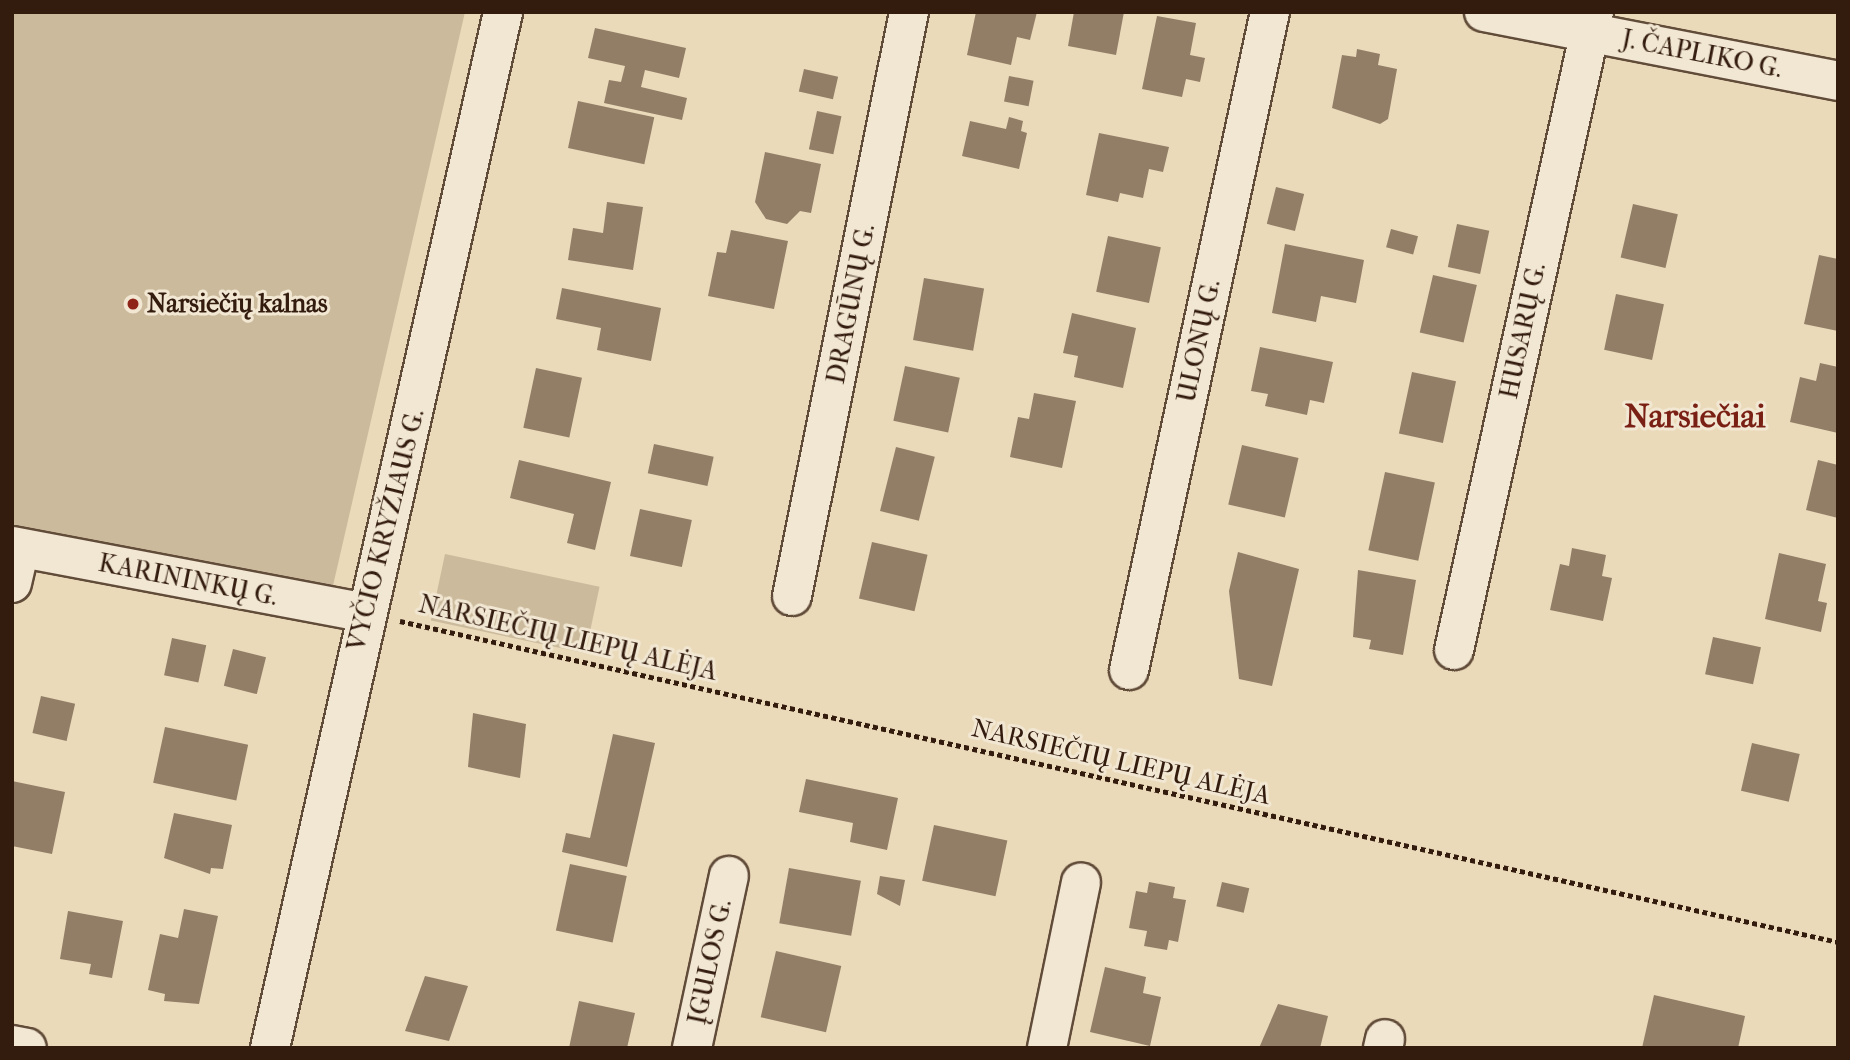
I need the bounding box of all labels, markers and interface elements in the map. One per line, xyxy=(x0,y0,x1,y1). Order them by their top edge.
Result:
street label: J. ČAPLIKO G. xyxy=(1619,23,1785,85)
street label: DRAGŪNŲ G. xyxy=(820,221,882,387)
street label: HUSARŲ G. xyxy=(1493,260,1553,402)
street label: ULONŲ G. xyxy=(1171,277,1227,405)
place label: Narsiečių kalnas xyxy=(147,288,328,320)
marker: Narsiečių kalnas xyxy=(125,296,141,312)
district label: Narsiečiai xyxy=(1625,397,1765,437)
street label: VYČIO KRYŽIAUS G. xyxy=(341,406,431,654)
street label: KARININKŲ G. xyxy=(96,547,280,613)
street label: NARSIEČIŲ LIEPŲ ALĖJA xyxy=(416,588,720,688)
street label: NARSIEČIŲ LIEPŲ ALĖJA xyxy=(969,712,1273,812)
street label: ĮGULOS G. xyxy=(682,897,738,1027)

